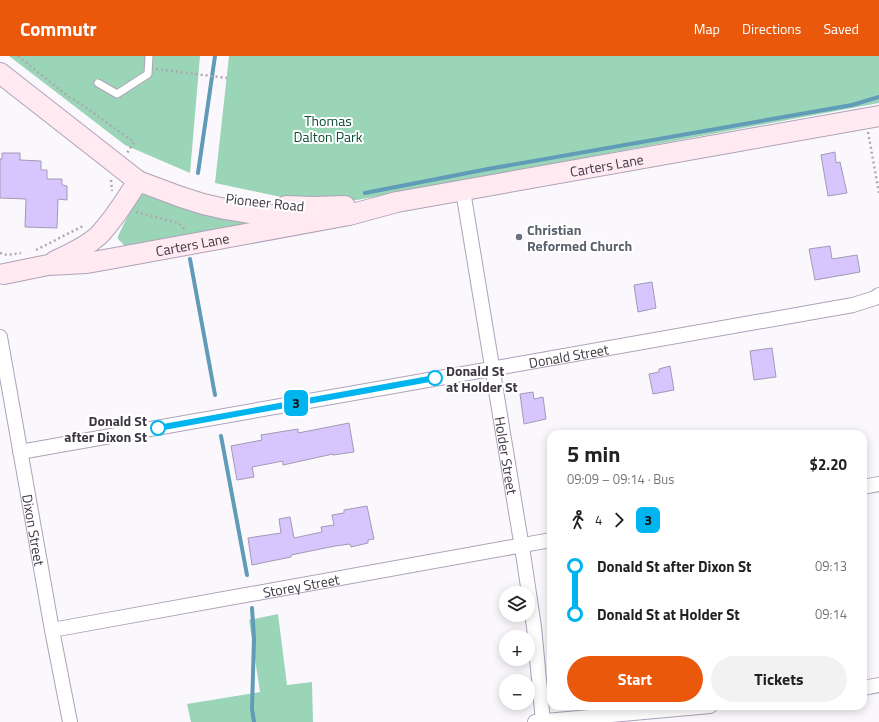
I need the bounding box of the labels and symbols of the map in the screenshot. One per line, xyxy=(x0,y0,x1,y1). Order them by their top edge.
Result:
park label: Thomas Dalton Park xyxy=(294,110,363,147)
street label: Carters Lane xyxy=(568,148,645,181)
street label: Pioneer Road xyxy=(225,187,305,217)
place label: Christian Reformed Church xyxy=(527,219,632,256)
street label: Carters Lane xyxy=(154,227,231,261)
marker: Christian Reformed Church xyxy=(514,232,524,242)
street label: Donald Street xyxy=(527,338,610,373)
place label: Donald St at Holder St xyxy=(446,360,518,397)
marker: Donald St at Holder St xyxy=(427,370,443,386)
line badge: 3 xyxy=(283,390,309,416)
place label: Donald St after Dixon St xyxy=(64,410,147,447)
street label: Holder Street xyxy=(490,415,523,496)
marker: Donald St after Dixon St xyxy=(150,420,166,436)
street label: Dixon Street xyxy=(18,492,51,568)
street label: Storey Street xyxy=(261,568,341,602)

